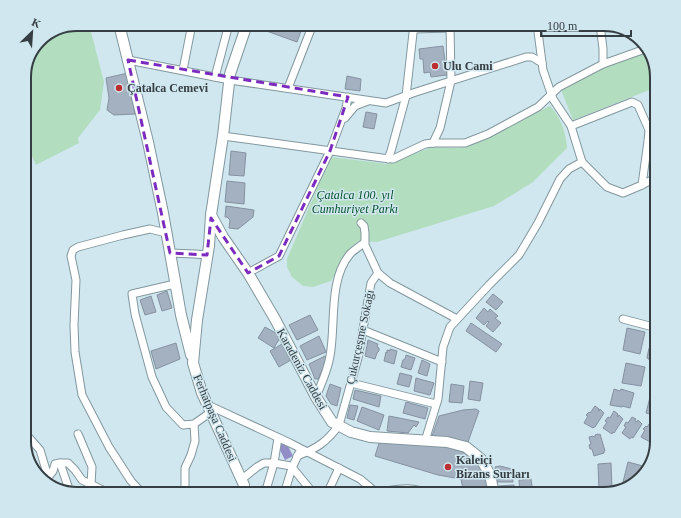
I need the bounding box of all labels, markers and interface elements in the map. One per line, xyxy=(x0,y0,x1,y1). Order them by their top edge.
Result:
north arrow xyxy=(12,12,52,52)
scale bar xyxy=(541,12,631,38)
text: K xyxy=(30,16,43,30)
text: 100 m xyxy=(547,19,578,33)
place label: Ulu Cami xyxy=(443,59,493,73)
marker: Ulu Cami xyxy=(430,61,440,71)
place label: Çatalca Cemevi xyxy=(127,81,209,95)
marker: Çatalca Cemevi xyxy=(114,83,124,93)
park label: Çatalca 100. yıl Cumhuriyet Parkı xyxy=(312,188,398,216)
street label: Çukurçeşme Sokağı xyxy=(343,288,377,386)
street label: Karadeniz Caddesi xyxy=(274,326,330,413)
street label: Ferhatpaşa Caddesi xyxy=(190,372,240,464)
place label: Kaleiçi Bizans Surları xyxy=(456,453,530,481)
marker: Kaleiçi Bizans Surları xyxy=(443,462,453,472)

